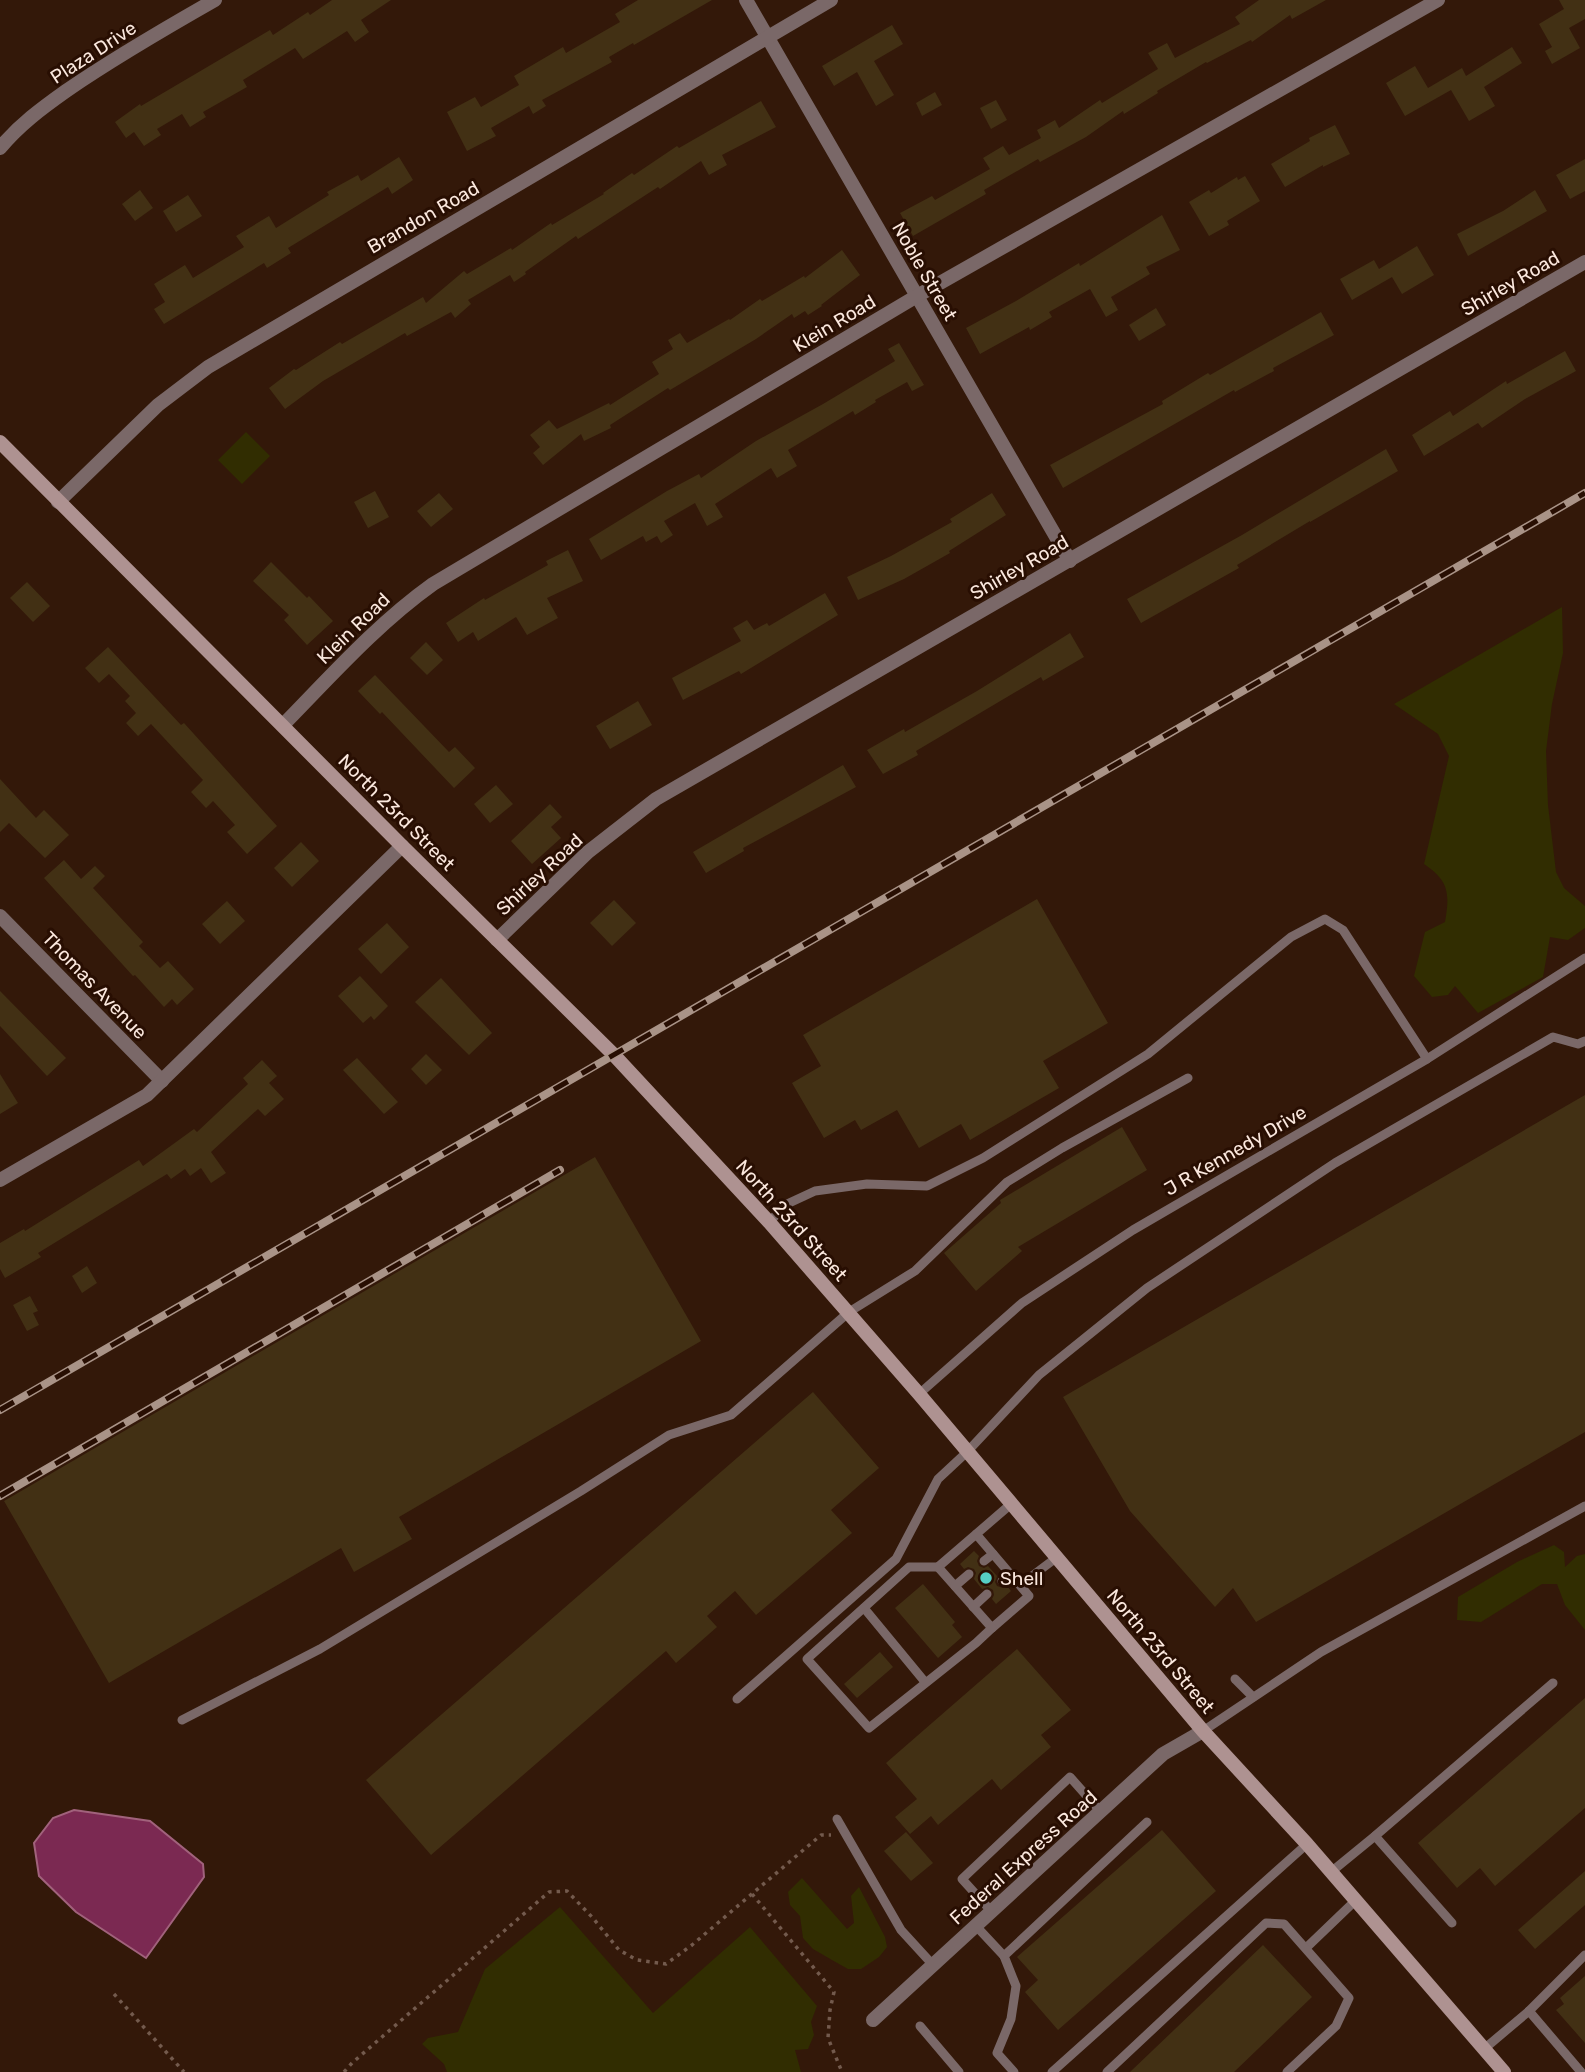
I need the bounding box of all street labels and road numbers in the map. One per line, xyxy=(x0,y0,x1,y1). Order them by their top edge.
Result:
street label: Plaza Drive xyxy=(46,16,141,89)
street label: Brandon Road xyxy=(363,176,483,259)
street label: Noble Street xyxy=(887,218,962,325)
street label: Shirley Road xyxy=(1457,246,1564,321)
street label: Klein Road xyxy=(789,290,880,357)
street label: Shirley Road xyxy=(966,530,1073,605)
street label: Klein Road xyxy=(312,588,395,669)
street label: North 23rd Street xyxy=(334,749,460,876)
street label: Shirley Road xyxy=(491,829,587,920)
street label: Thomas Avenue xyxy=(37,927,152,1044)
street label: J R Kennedy Drive xyxy=(1160,1100,1311,1201)
street label: North 23rd Street xyxy=(731,1155,853,1286)
street label: North 23rd Street xyxy=(1102,1584,1220,1719)
street label: Federal Express Road xyxy=(945,1785,1102,1930)

